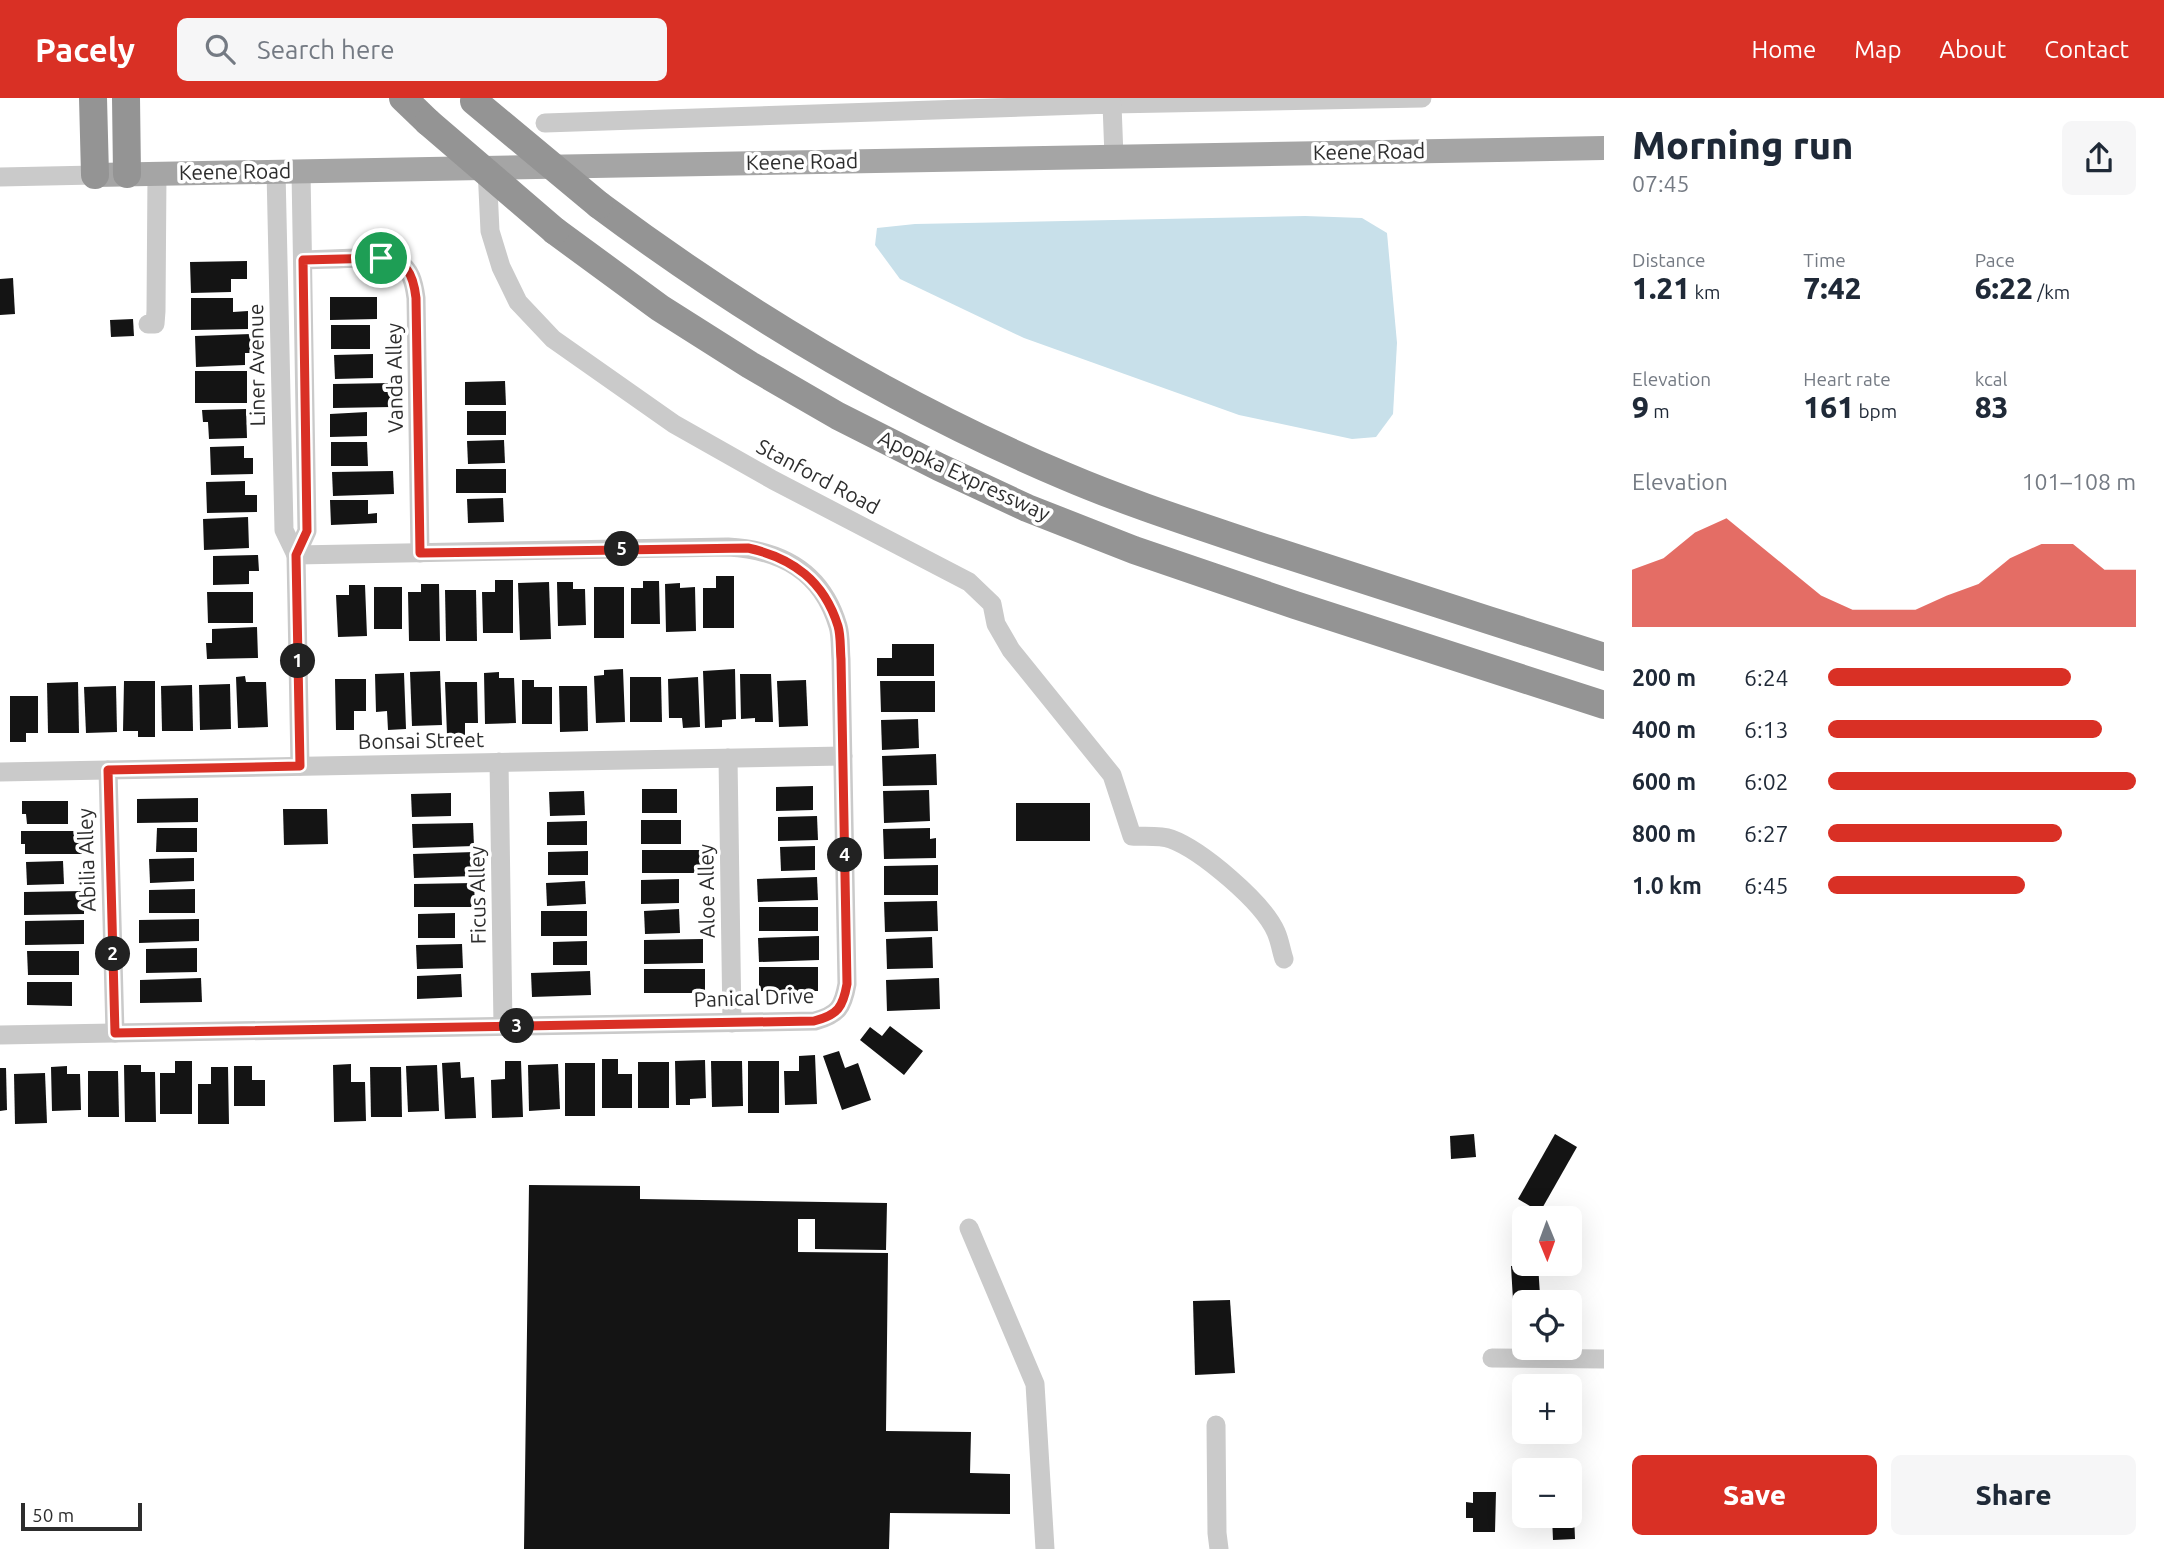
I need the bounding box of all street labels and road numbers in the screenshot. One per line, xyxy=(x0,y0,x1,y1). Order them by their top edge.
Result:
street label: Keene Road xyxy=(1313,138,1425,164)
street label: Keene Road xyxy=(746,148,858,174)
street label: Keene Road xyxy=(179,158,291,184)
street label: Liner Avenue xyxy=(243,303,269,427)
street label: Vanda Alley xyxy=(381,323,407,433)
street label: Apopka Expressway xyxy=(875,425,1054,525)
street label: Stanford Road xyxy=(753,434,884,519)
street label: Bonsai Street xyxy=(358,727,484,753)
street label: Abilia Alley xyxy=(72,808,100,912)
street label: Aloe Alley xyxy=(693,844,719,938)
street label: Ficus Alley xyxy=(464,846,490,944)
street label: Panical Drive xyxy=(693,983,815,1011)

